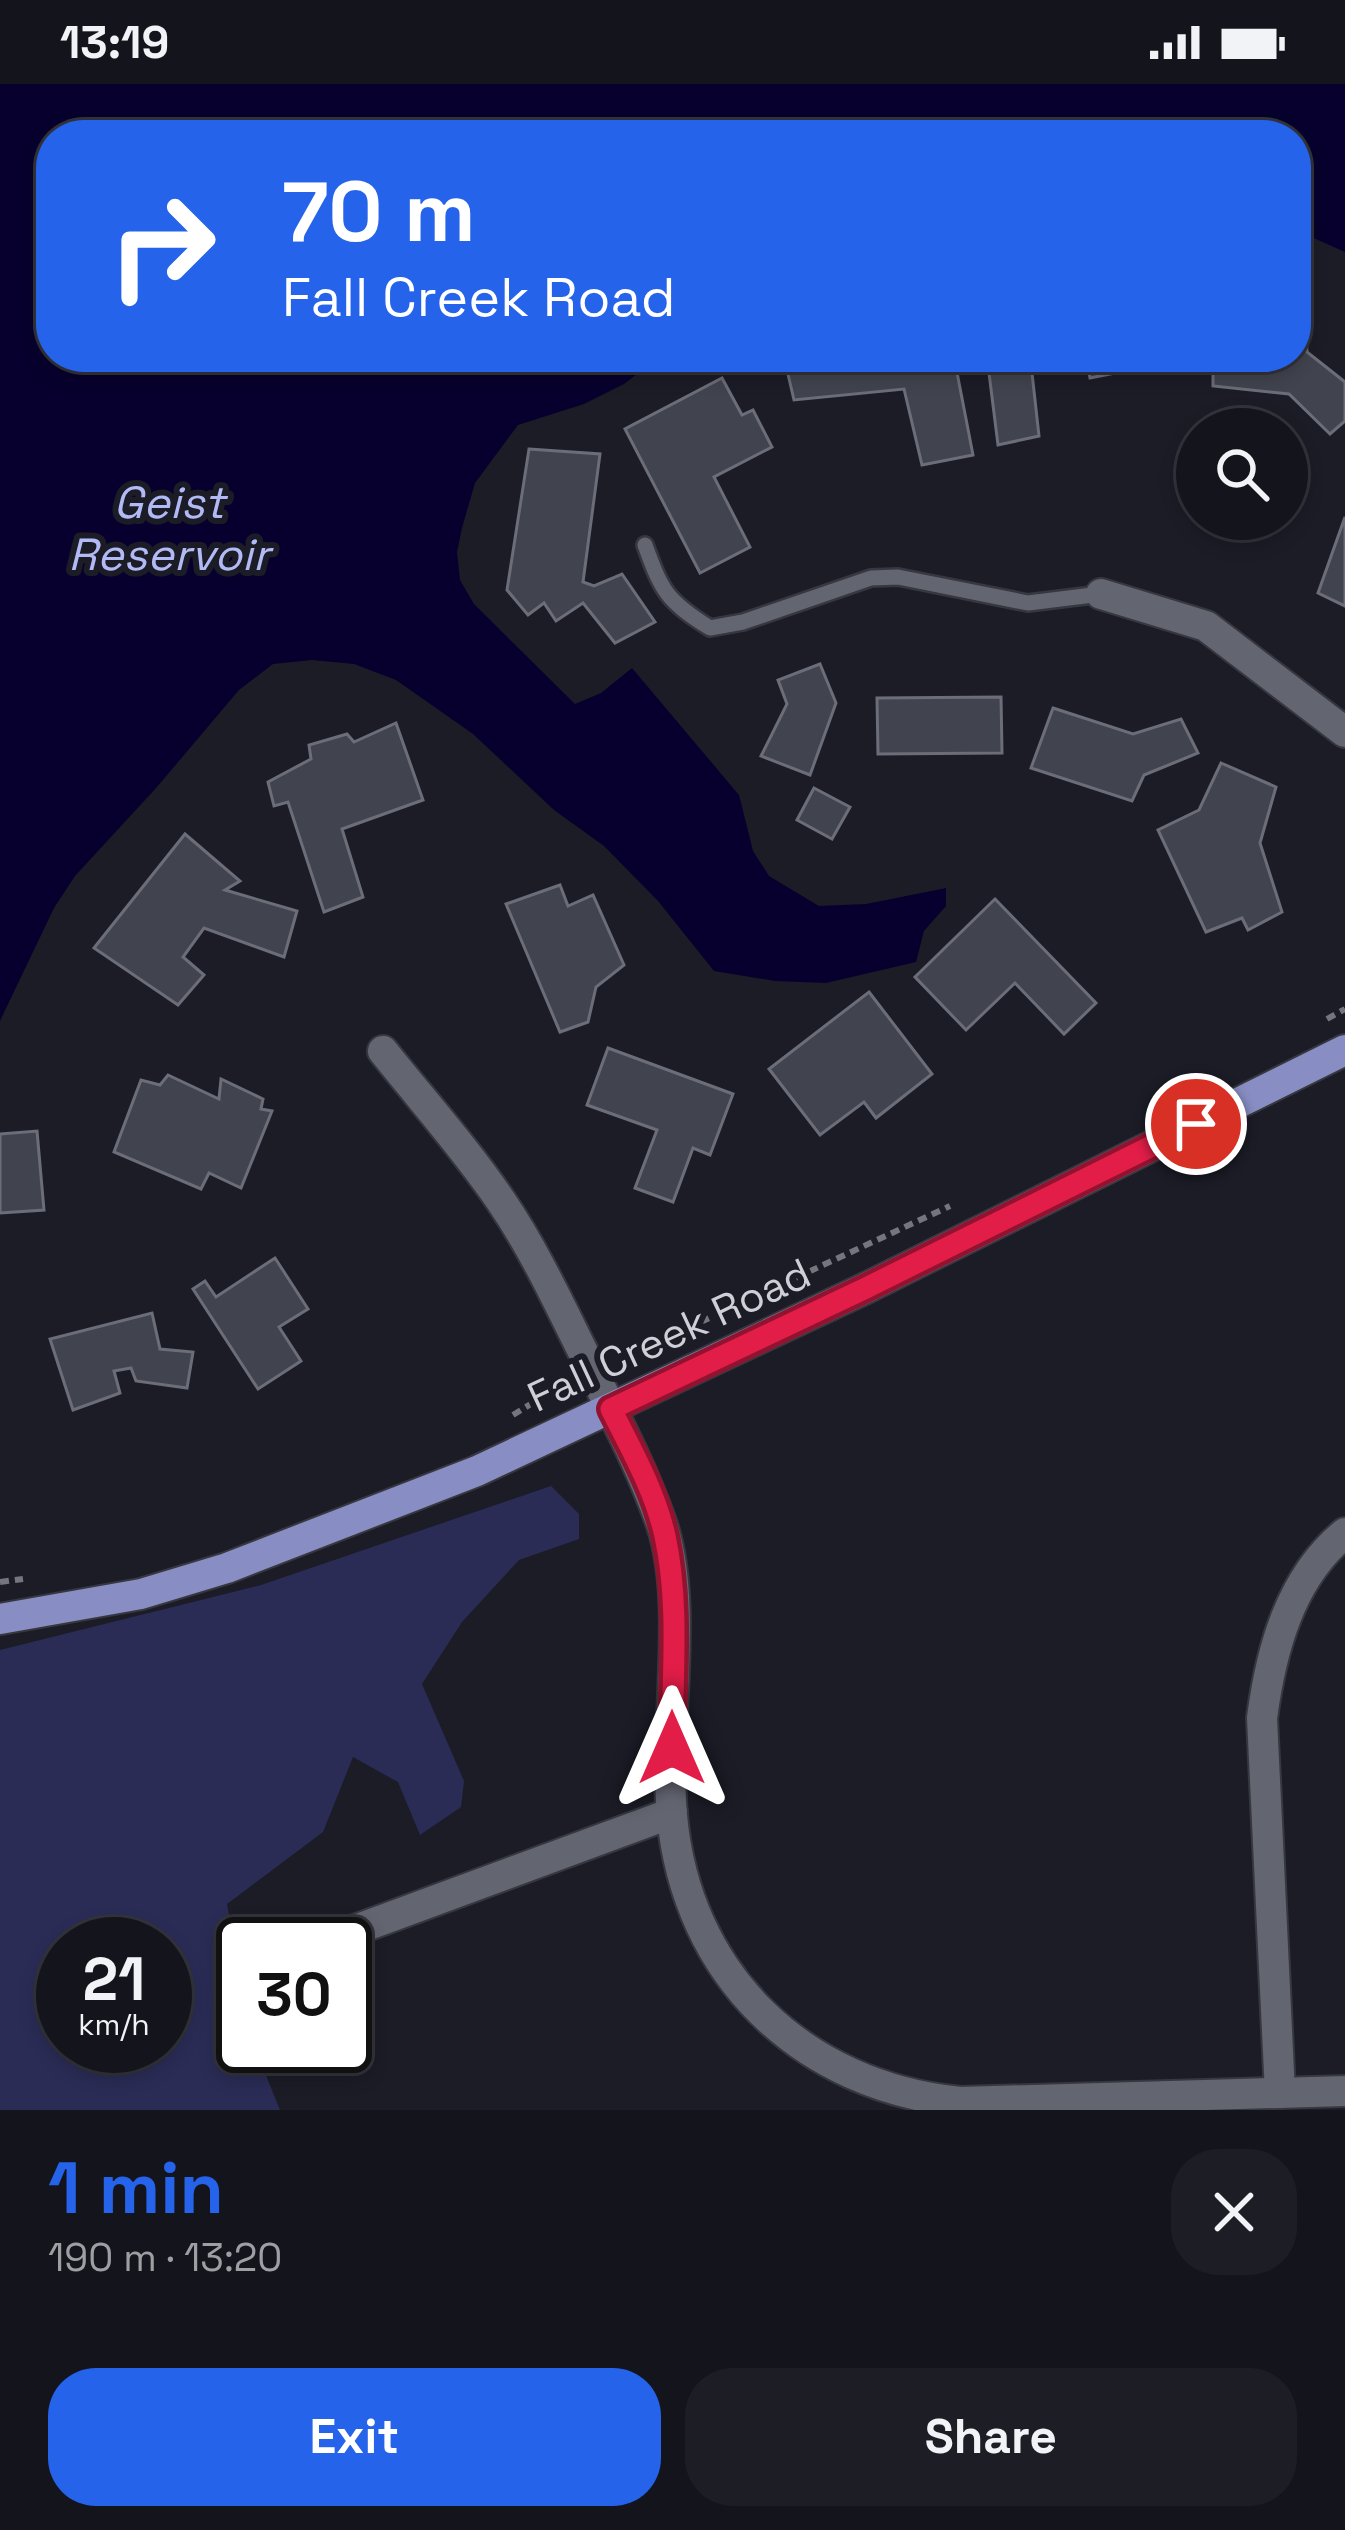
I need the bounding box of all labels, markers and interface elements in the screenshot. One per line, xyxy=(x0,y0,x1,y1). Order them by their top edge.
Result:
text: 13:19 xyxy=(60,14,169,71)
text: 70 m xyxy=(282,158,476,266)
icon: right xyxy=(84,168,240,324)
text: Fall Creek Road xyxy=(282,263,676,332)
map controls xyxy=(1176,408,1308,540)
button: search xyxy=(1176,408,1308,540)
water label: Geist Reservoir xyxy=(68,474,274,583)
pin xyxy=(1145,1073,1247,1175)
icon: arrive xyxy=(1163,1091,1229,1157)
street label: Fall Creek Road xyxy=(519,1246,819,1424)
position arrow xyxy=(609,1685,735,1811)
speed limit sign: 30 xyxy=(216,1917,372,2073)
text: 21 xyxy=(83,1941,145,2018)
text: km/h xyxy=(78,2005,150,2044)
text: 1 min xyxy=(48,2142,224,2234)
button: close xyxy=(1171,2149,1297,2275)
text: 190 m · 13:20 xyxy=(48,2233,282,2282)
button: Exit xyxy=(48,2368,661,2506)
button: Share xyxy=(685,2368,1297,2506)

